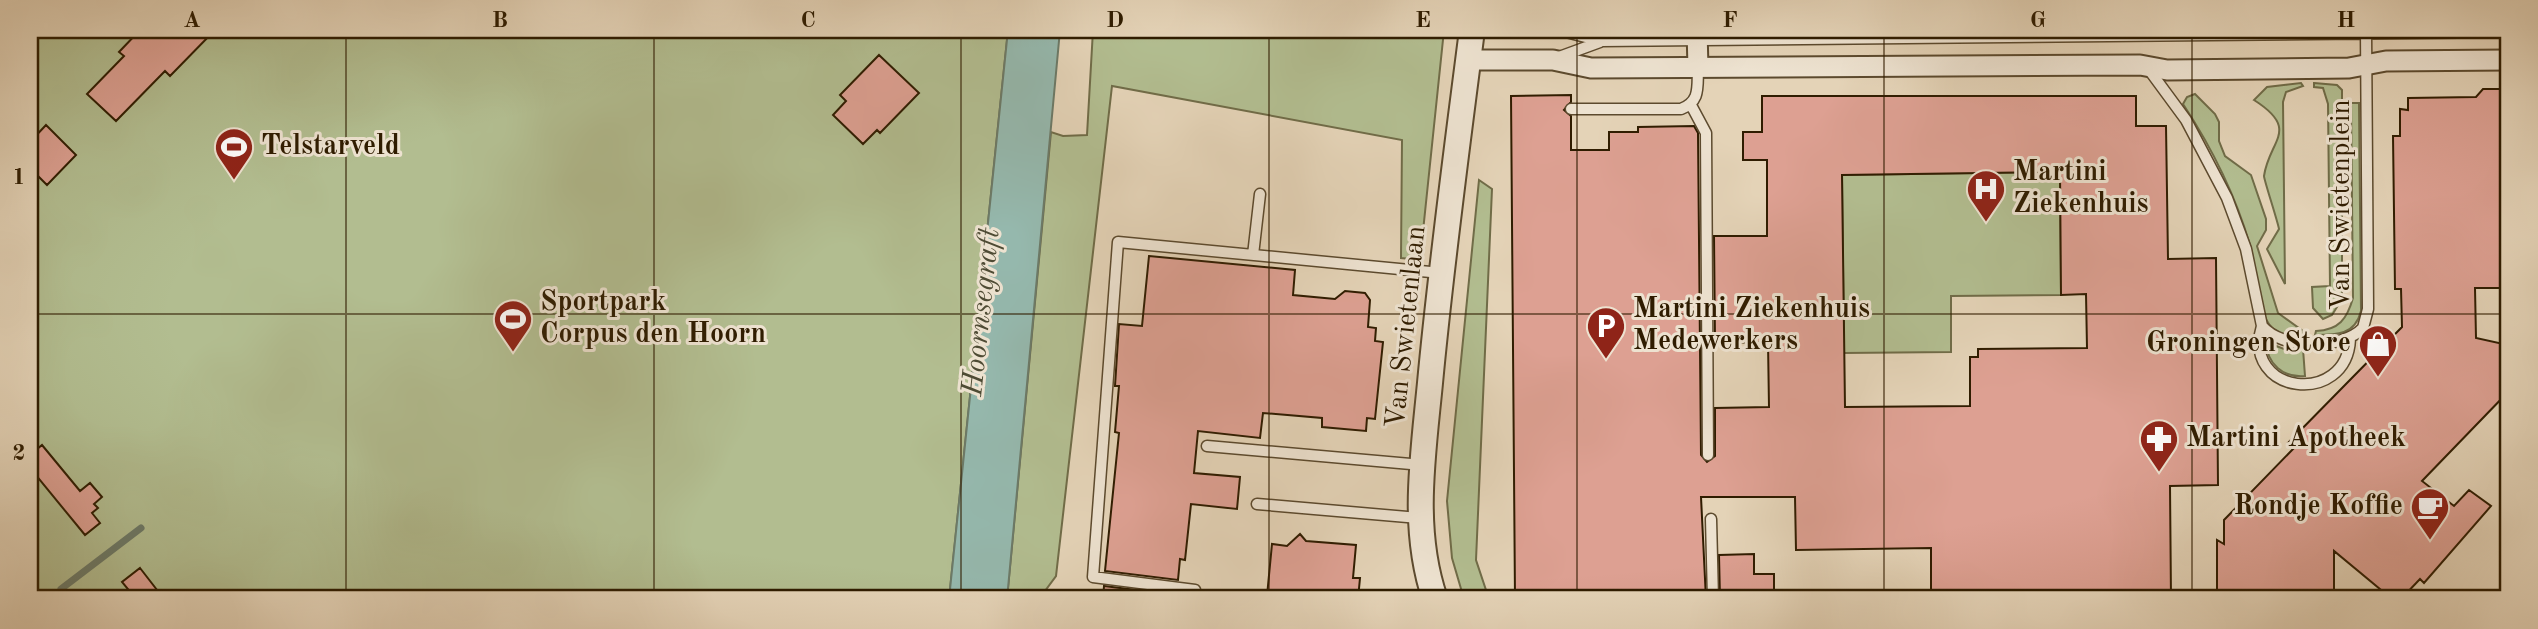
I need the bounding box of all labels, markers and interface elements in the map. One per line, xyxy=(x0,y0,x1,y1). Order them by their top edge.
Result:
text: A xyxy=(183,9,201,32)
text: B xyxy=(492,9,508,32)
text: C xyxy=(800,9,816,32)
text: D xyxy=(1106,9,1124,32)
text: E xyxy=(1415,9,1431,32)
text: F xyxy=(1722,9,1738,32)
text: G xyxy=(2030,9,2046,32)
text: H xyxy=(2337,9,2355,32)
street label: Van Swietenplein xyxy=(2328,99,2356,311)
sports icon: Telstarveld xyxy=(213,126,255,181)
place label: Telstarveld xyxy=(261,133,400,161)
place label: Martini Ziekenhuis xyxy=(2013,159,2149,219)
text: 1 xyxy=(12,166,26,189)
hospital icon: Martini Ziekenhuis xyxy=(1965,168,2007,223)
street label: Van Swietenlaan xyxy=(1382,224,1432,430)
water label: Hoornsegraft xyxy=(958,226,1006,399)
place label: Sportpark Corpus den Hoorn xyxy=(540,289,766,349)
place label: Martini Ziekenhuis Medewerkers xyxy=(1633,296,1870,356)
sports icon: Sportpark Corpus den Hoorn xyxy=(492,298,534,353)
parking icon: Martini Ziekenhuis Medewerkers xyxy=(1585,305,1627,360)
shop icon: Groningen Store xyxy=(2357,323,2399,378)
place label: Groningen Store xyxy=(2146,330,2351,358)
pharmacy icon: Martini Apotheek xyxy=(2138,418,2180,473)
place label: Martini Apotheek xyxy=(2186,425,2406,453)
text: 2 xyxy=(12,442,26,465)
cafe icon: Rondje Koffie xyxy=(2409,486,2451,541)
place label: Rondje Koffie xyxy=(2233,493,2403,521)

